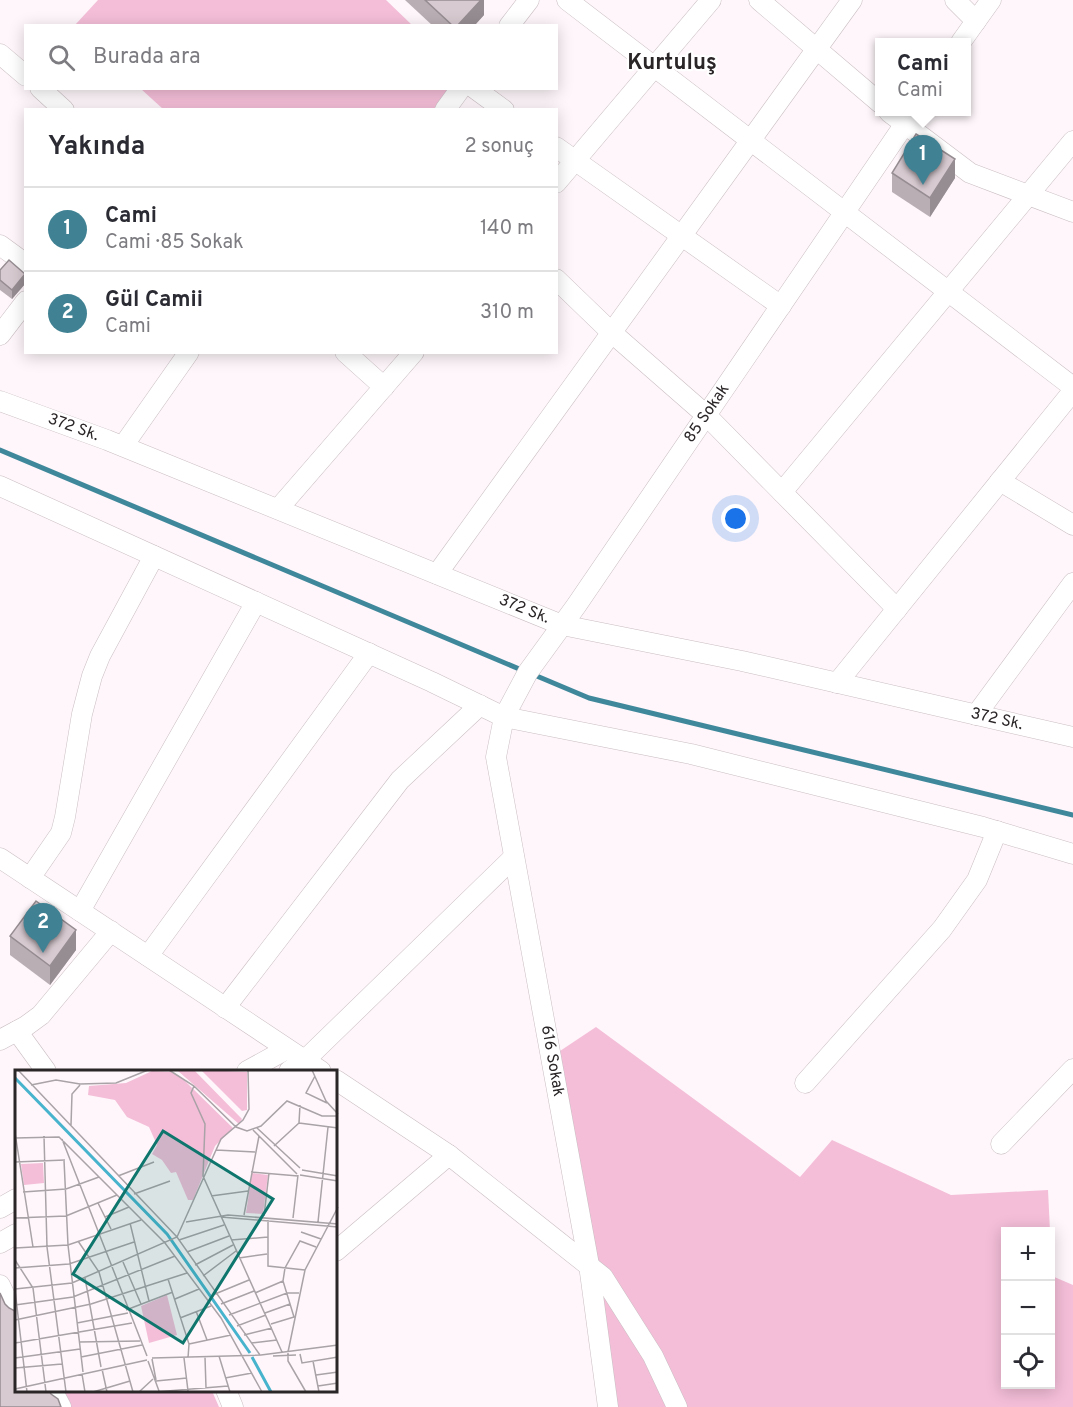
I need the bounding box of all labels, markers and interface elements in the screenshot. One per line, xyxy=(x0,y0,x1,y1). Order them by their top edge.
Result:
search box xyxy=(24,24,558,90)
popup xyxy=(875,38,971,116)
icon: search xyxy=(45,41,78,74)
text: Burada ara xyxy=(93,44,201,71)
district label: Kurtuluş xyxy=(627,50,717,77)
text: Cami xyxy=(897,51,949,78)
text: Cami xyxy=(897,78,943,104)
text: Yakında xyxy=(48,131,145,164)
text: 2 sonuç xyxy=(464,134,534,160)
pin: 1 xyxy=(904,136,942,185)
text: Cami xyxy=(105,203,157,230)
text: 1 xyxy=(64,216,72,242)
text: 140 m xyxy=(480,216,534,242)
text: Cami · 85 Sokak xyxy=(105,230,244,256)
text: Gül Camii xyxy=(105,287,203,314)
text: 2 xyxy=(61,300,74,326)
text: 310 m xyxy=(480,300,534,326)
text: Cami xyxy=(105,314,151,340)
street label: 85 Sokak xyxy=(680,380,734,447)
street label: 372 Sk. xyxy=(45,409,102,446)
your location xyxy=(721,504,750,533)
street label: 372 Sk. xyxy=(496,590,552,629)
street label: 372 Sk. xyxy=(969,704,1025,735)
pin: 2 xyxy=(24,904,63,953)
street label: 616 Sokak xyxy=(536,1024,568,1098)
inset map xyxy=(15,1070,338,1392)
map controls xyxy=(1001,1227,1055,1389)
button: + xyxy=(1001,1227,1055,1281)
button: − xyxy=(1001,1281,1055,1335)
button: locate xyxy=(1001,1335,1055,1389)

